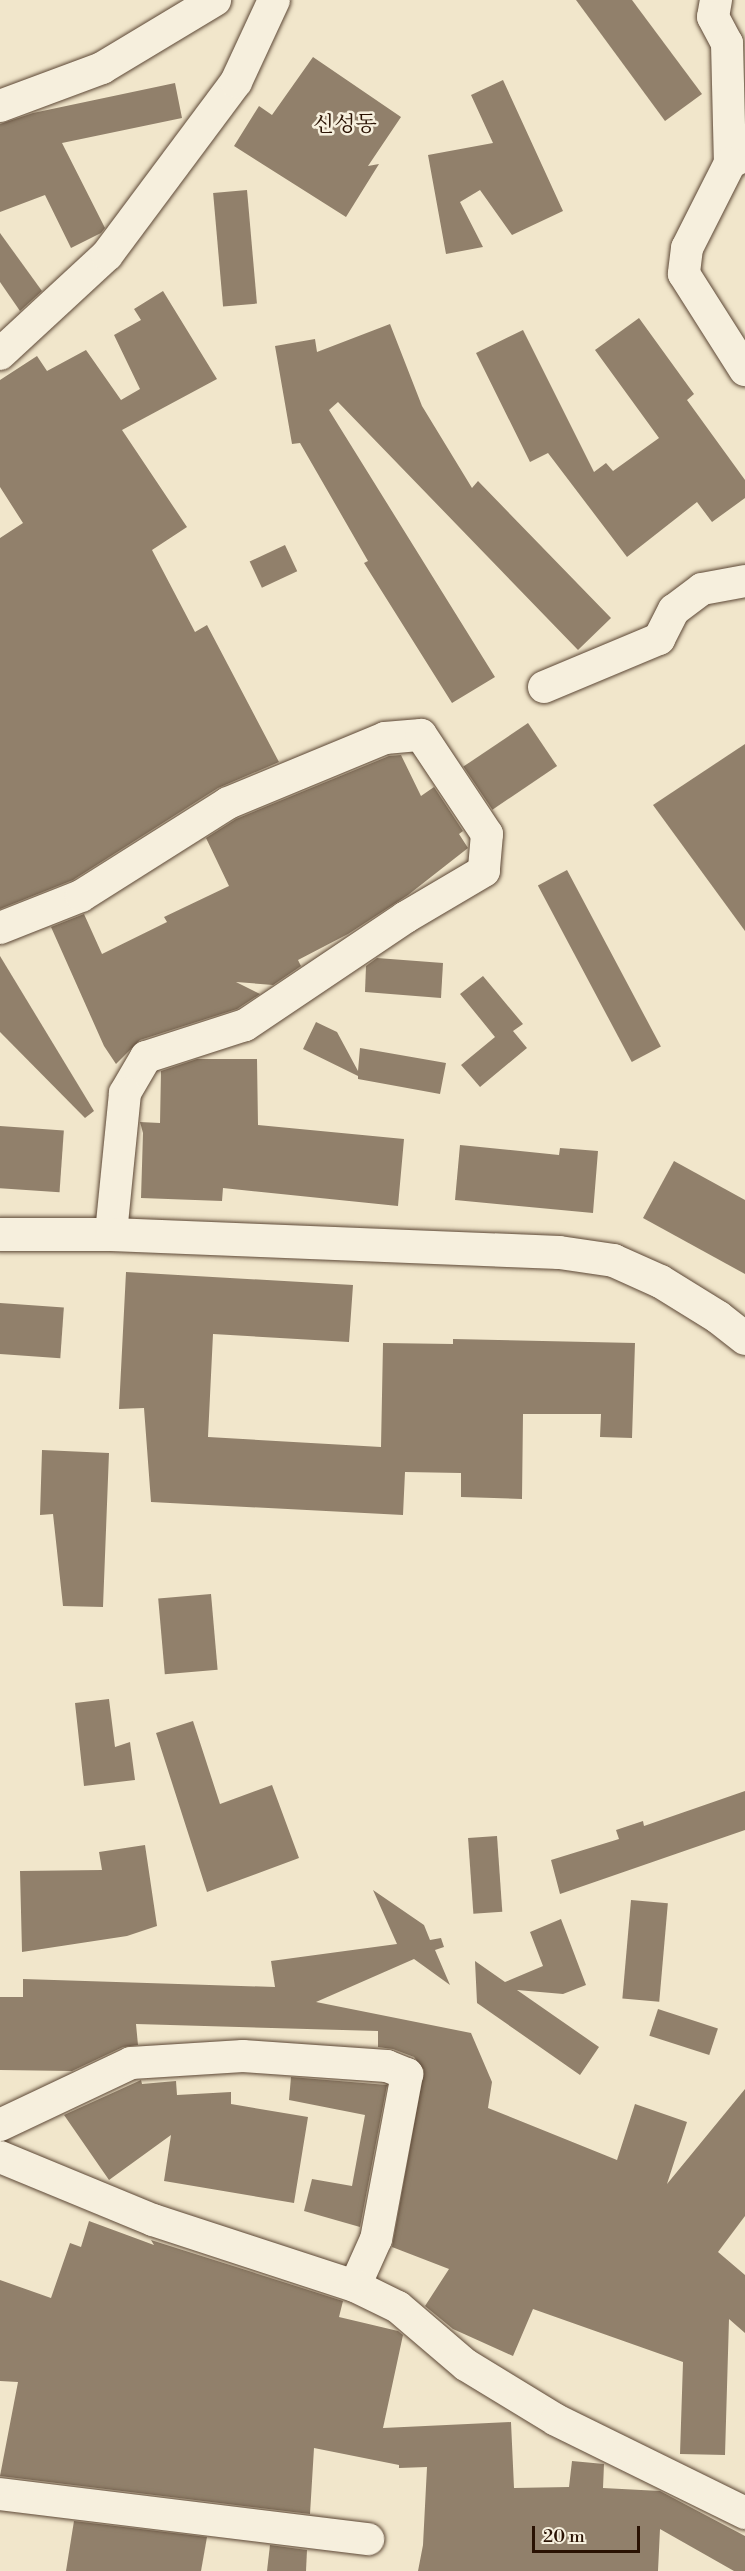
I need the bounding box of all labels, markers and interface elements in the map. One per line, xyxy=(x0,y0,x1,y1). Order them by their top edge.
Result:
district label: 신성동 xyxy=(313,112,377,138)
scale bar xyxy=(535,2514,643,2552)
text: 20 m xyxy=(543,2525,585,2548)

